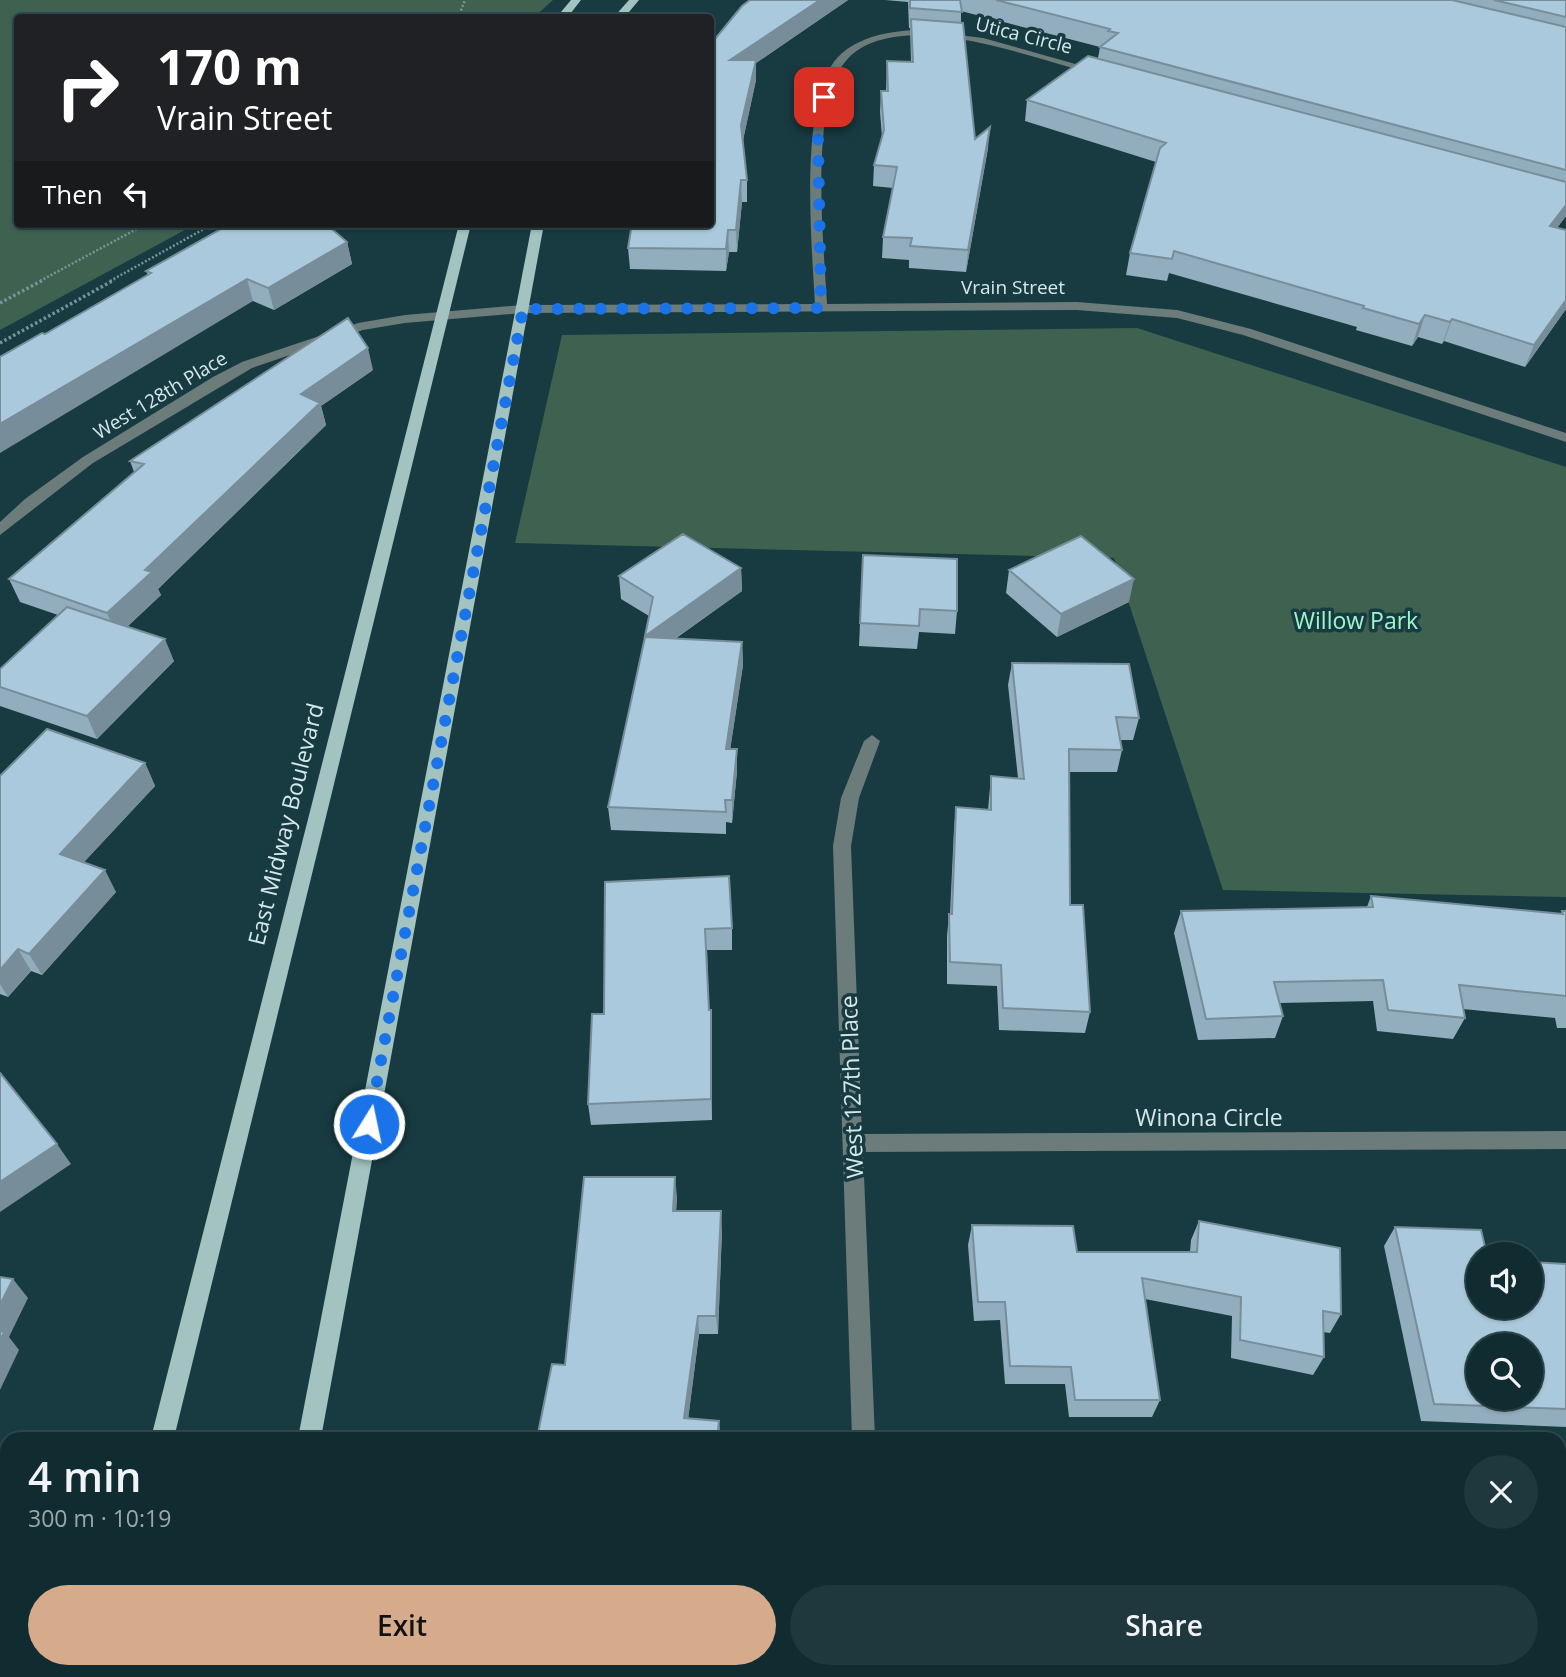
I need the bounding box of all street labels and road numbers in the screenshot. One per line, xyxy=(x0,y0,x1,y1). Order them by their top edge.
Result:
street label: Utica Circle xyxy=(973,10,1075,60)
street label: Vrain Street xyxy=(961,274,1065,300)
street label: West 128th Place xyxy=(88,345,232,445)
street label: East Midway Boulevard xyxy=(239,700,331,948)
street label: West 127th Place xyxy=(832,995,870,1179)
street label: Winona Circle xyxy=(1135,1101,1283,1133)

